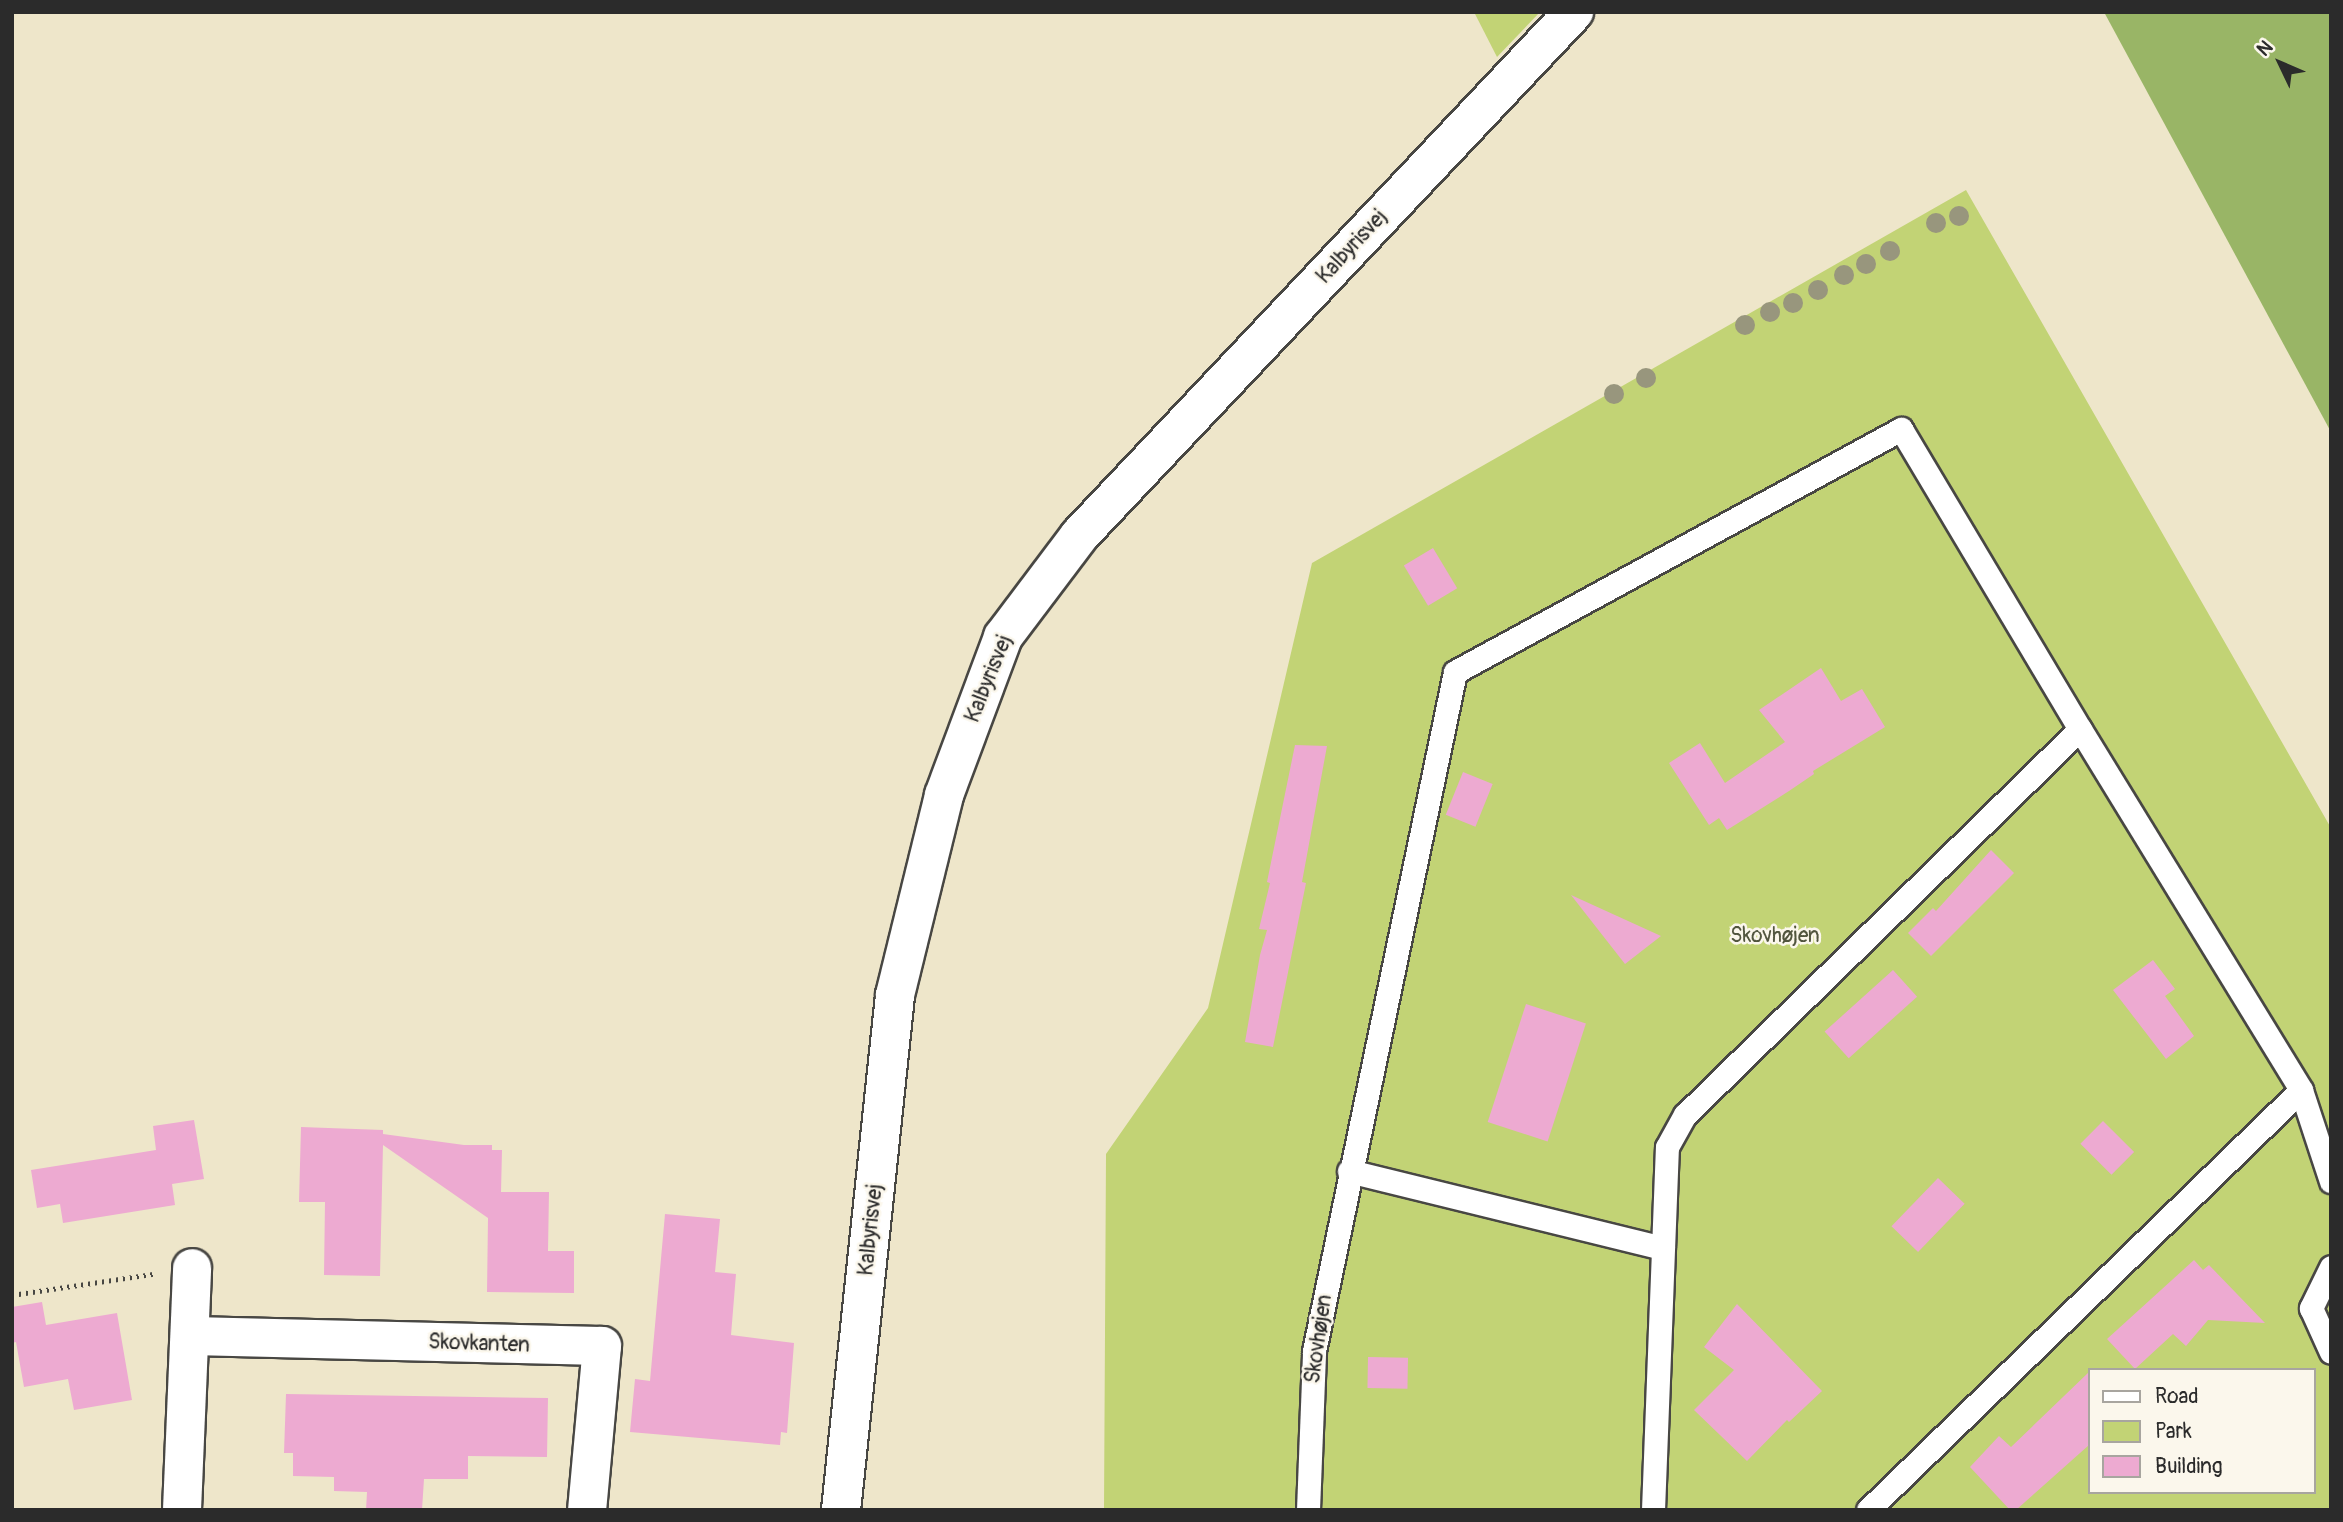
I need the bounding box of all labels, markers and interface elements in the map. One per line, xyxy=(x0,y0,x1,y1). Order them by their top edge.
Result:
north arrow xyxy=(2245,28,2315,98)
text: N xyxy=(2252,35,2278,61)
street label: Kalbyrisvej xyxy=(1311,205,1393,289)
street label: Kalbyrisvej xyxy=(960,632,1018,726)
park label: Skovhøjen xyxy=(1730,923,1820,949)
street label: Kalbyrisvej xyxy=(854,1183,888,1277)
street label: Skovhøjen xyxy=(1300,1293,1338,1385)
street label: Skovkanten xyxy=(428,1330,530,1358)
legend xyxy=(2088,1368,2315,1494)
text: Road xyxy=(2155,1383,2199,1410)
text: Park xyxy=(2155,1418,2192,1445)
text: Building xyxy=(2155,1453,2222,1480)

